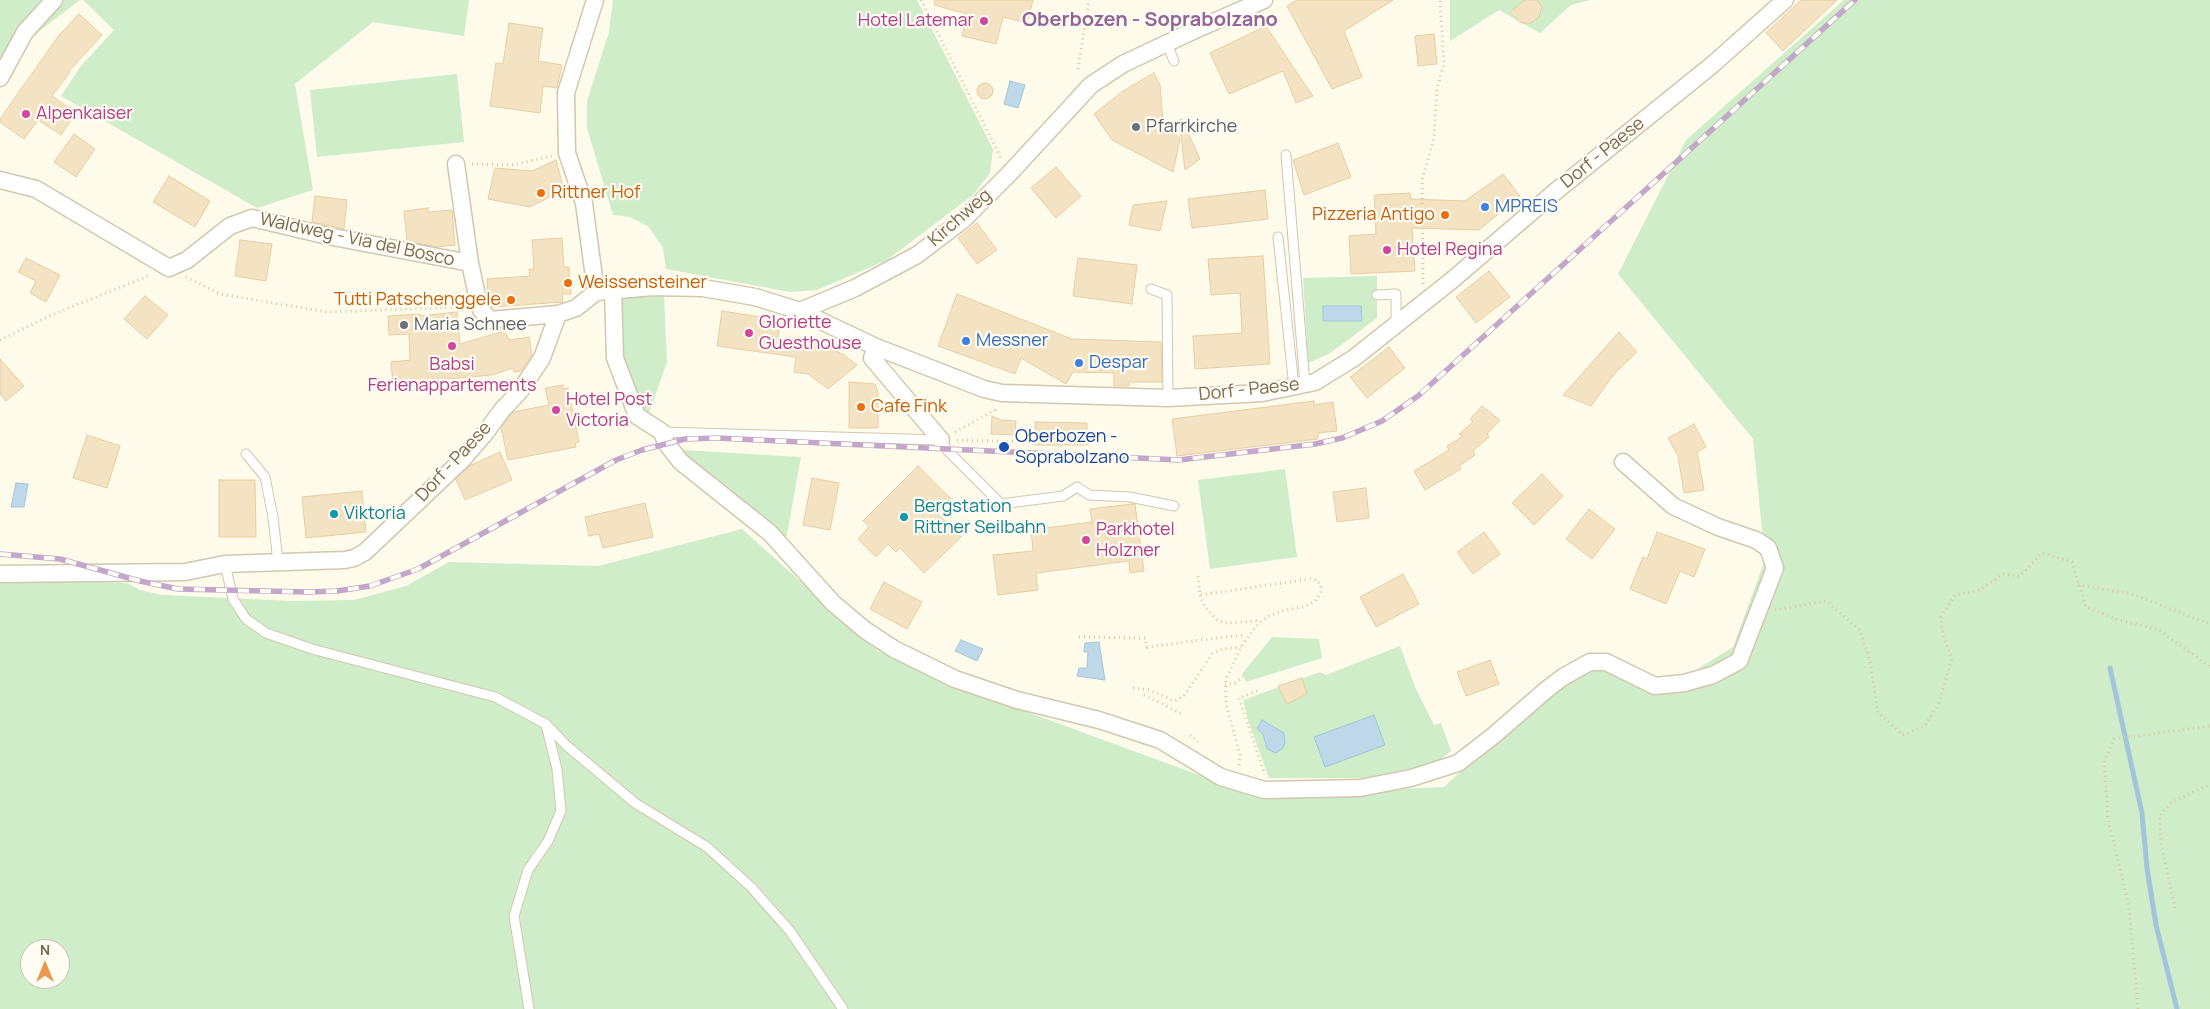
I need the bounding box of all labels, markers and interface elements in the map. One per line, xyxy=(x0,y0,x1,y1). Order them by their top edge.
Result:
district label: Oberbozen - Soprabolzano xyxy=(1022,8,1278,32)
place label: Hotel Latemar xyxy=(858,10,974,32)
marker: Hotel Latemar xyxy=(978,15,990,27)
place label: Alpenkaiser xyxy=(36,103,133,125)
marker: Alpenkaiser xyxy=(20,108,32,120)
street label: Dorf - Paese xyxy=(1557,113,1649,193)
place label: Pfarrkirche xyxy=(1146,116,1237,138)
marker: Pfarrkirche xyxy=(1130,121,1142,133)
place label: Rittner Hof xyxy=(551,182,640,204)
street label: Kirchweg xyxy=(924,185,996,251)
marker: Rittner Hof xyxy=(535,187,547,199)
place label: MPREIS xyxy=(1495,196,1558,218)
marker: MPREIS xyxy=(1479,201,1491,213)
place label: Pizzeria Antigo xyxy=(1312,204,1435,226)
street label: Waldweg - Via del Bosco xyxy=(257,209,457,271)
marker: Pizzeria Antigo xyxy=(1439,209,1451,221)
place label: Hotel Regina xyxy=(1397,239,1503,261)
marker: Hotel Regina xyxy=(1381,244,1393,256)
place label: Weissensteiner xyxy=(578,272,707,294)
marker: Weissensteiner xyxy=(562,277,574,289)
place label: Tutti Patschenggele xyxy=(334,289,501,311)
marker: Tutti Patschenggele xyxy=(505,294,517,306)
place label: Gloriette Guesthouse xyxy=(759,312,862,354)
place label: Maria Schnee xyxy=(414,314,527,336)
marker: Maria Schnee xyxy=(398,319,410,331)
marker: Gloriette Guesthouse xyxy=(743,327,755,339)
place label: Messner xyxy=(976,330,1048,352)
marker: Messner xyxy=(960,335,972,347)
marker: Babsi Ferienappartements xyxy=(446,340,458,352)
place label: Despar xyxy=(1089,352,1148,374)
place label: Babsi Ferienappartements xyxy=(368,354,536,396)
marker: Despar xyxy=(1073,357,1085,369)
street label: Dorf - Paese xyxy=(1197,374,1301,406)
place label: Hotel Post Victoria xyxy=(566,389,652,432)
place label: Cafe Fink xyxy=(871,396,947,418)
marker: Cafe Fink xyxy=(855,401,867,413)
marker: Hotel Post Victoria xyxy=(550,404,562,416)
street label: Dorf - Paese xyxy=(412,418,496,506)
place label: Oberbozen - Soprabolzano xyxy=(1015,426,1129,468)
marker: Oberbozen - Soprabolzano xyxy=(997,440,1011,454)
place label: Bergstation Rittner Seilbahn xyxy=(914,496,1046,538)
place label: Viktoria xyxy=(344,503,406,525)
marker: Viktoria xyxy=(328,508,340,520)
marker: Bergstation Rittner Seilbahn xyxy=(898,511,910,523)
place label: Parkhotel Holzner xyxy=(1096,519,1175,562)
marker: Parkhotel Holzner xyxy=(1080,534,1092,546)
north arrow xyxy=(20,939,70,989)
text: N xyxy=(40,940,50,959)

